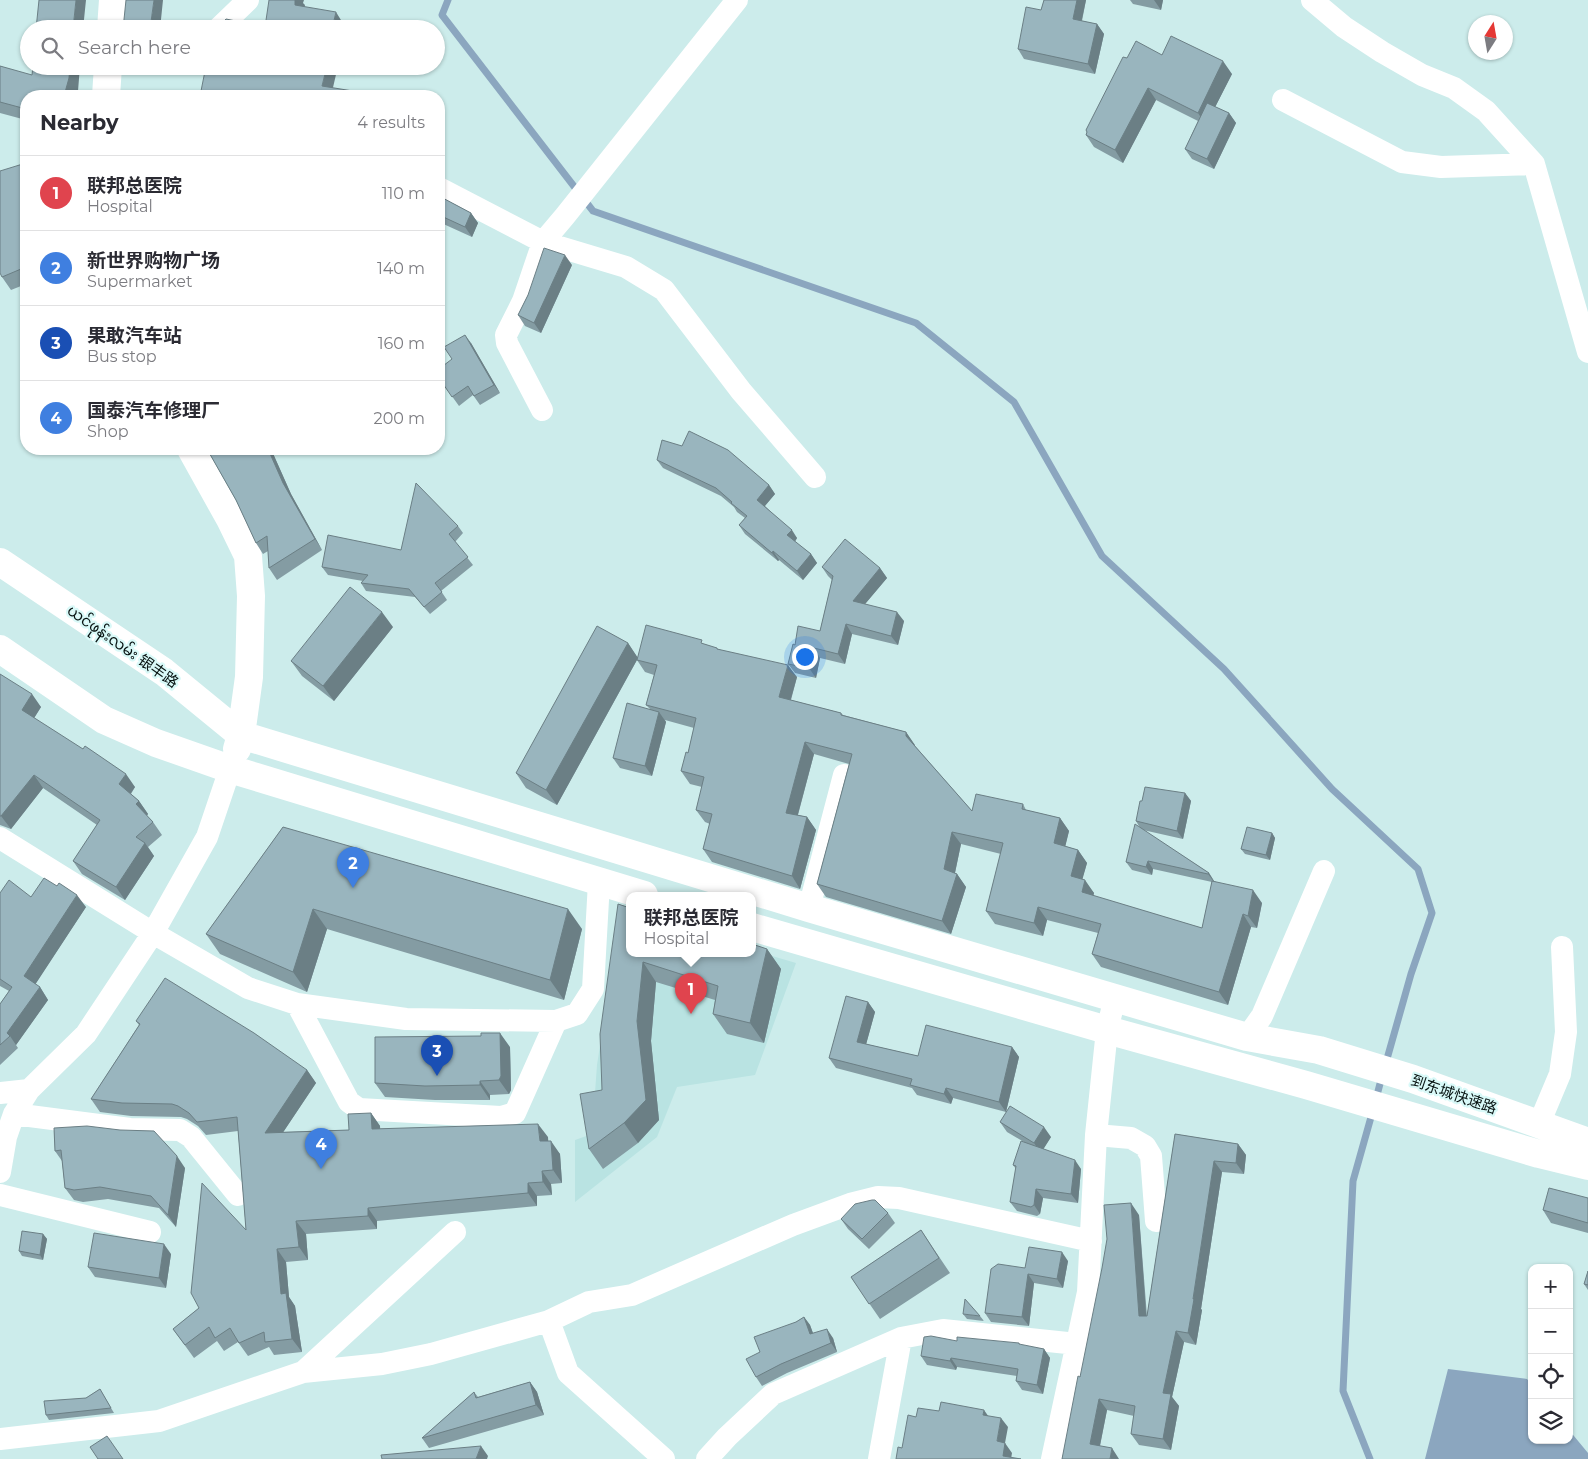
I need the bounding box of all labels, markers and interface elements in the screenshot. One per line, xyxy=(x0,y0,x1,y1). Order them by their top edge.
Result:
north arrow xyxy=(1468,15,1513,60)
search box xyxy=(20,20,445,75)
icon: search xyxy=(38,34,66,62)
text: Search here xyxy=(78,36,191,59)
text: Nearby xyxy=(40,110,119,135)
text: 4 results xyxy=(357,113,425,132)
text: 联邦总医院 xyxy=(87,174,182,197)
text: 1 xyxy=(53,184,59,203)
text: 110 m xyxy=(382,184,425,203)
text: Hospital xyxy=(87,197,153,216)
text: 新世界购物广场 xyxy=(87,249,220,272)
text: 2 xyxy=(51,259,61,278)
text: 140 m xyxy=(377,259,425,278)
text: Supermarket xyxy=(87,272,193,291)
text: 果敢汽车站 xyxy=(87,324,182,347)
text: 3 xyxy=(51,334,61,353)
text: 160 m xyxy=(378,334,425,353)
text: Bus stop xyxy=(87,347,157,366)
text: 国泰汽车修理厂 xyxy=(87,399,220,422)
text: 4 xyxy=(50,409,62,428)
text: 200 m xyxy=(374,409,425,428)
text: Shop xyxy=(87,422,129,441)
street label: ယင်ဖုန်းလမ်း 银丰路 xyxy=(62,600,182,694)
your location xyxy=(792,644,818,670)
pin: 2 xyxy=(337,847,369,888)
popup xyxy=(626,892,756,957)
text: 联邦总医院 xyxy=(643,906,739,929)
text: Hospital xyxy=(643,929,709,948)
pin: 1 xyxy=(675,973,707,1014)
pin: 3 xyxy=(421,1035,453,1076)
street label: 到东城快速路 xyxy=(1408,1070,1500,1118)
pin: 4 xyxy=(305,1128,337,1169)
map controls xyxy=(1528,1264,1573,1444)
button: + xyxy=(1528,1264,1573,1309)
button: − xyxy=(1528,1309,1573,1354)
button: locate xyxy=(1528,1354,1573,1399)
button: layers xyxy=(1528,1399,1573,1444)

